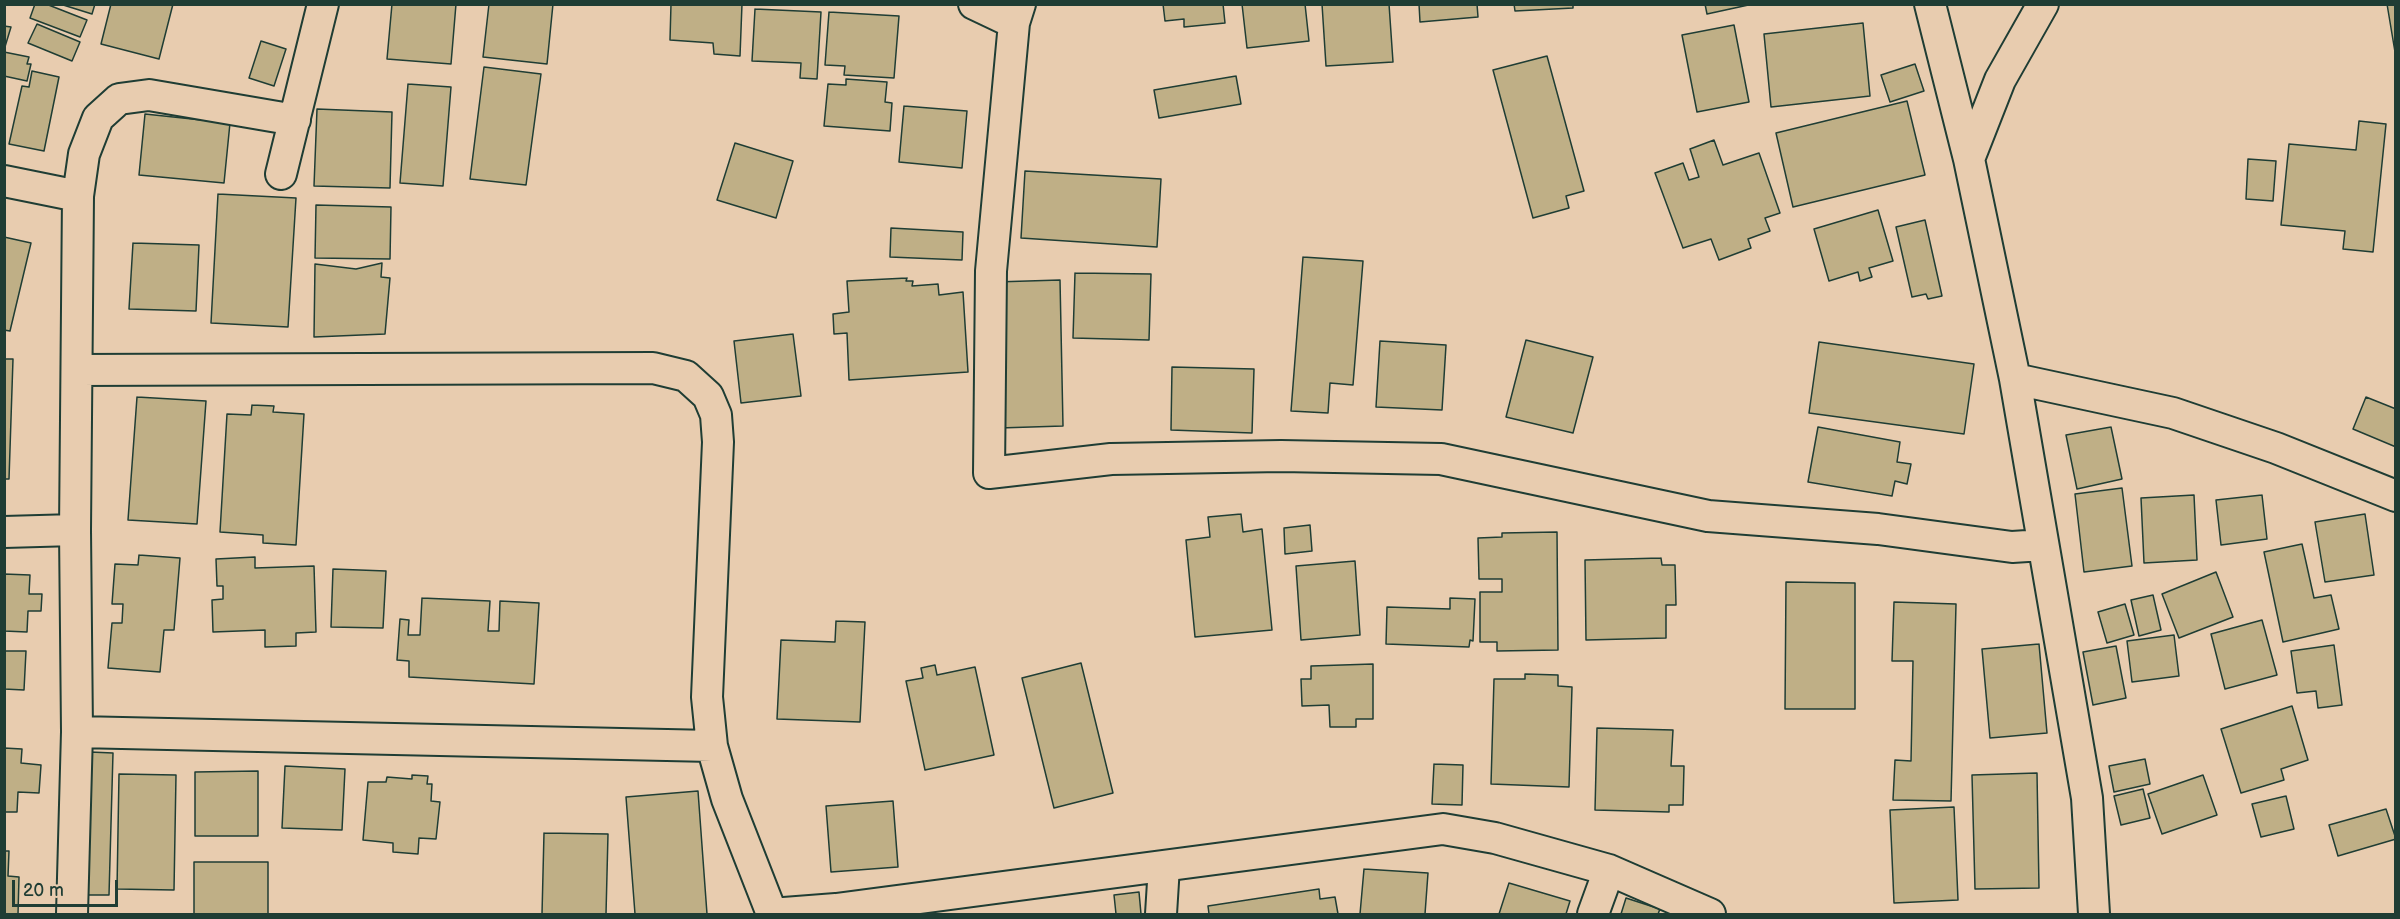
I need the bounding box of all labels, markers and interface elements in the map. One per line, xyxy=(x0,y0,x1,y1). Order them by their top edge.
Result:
scale bar xyxy=(15,868,122,906)
text: 20 m xyxy=(23,880,64,901)

